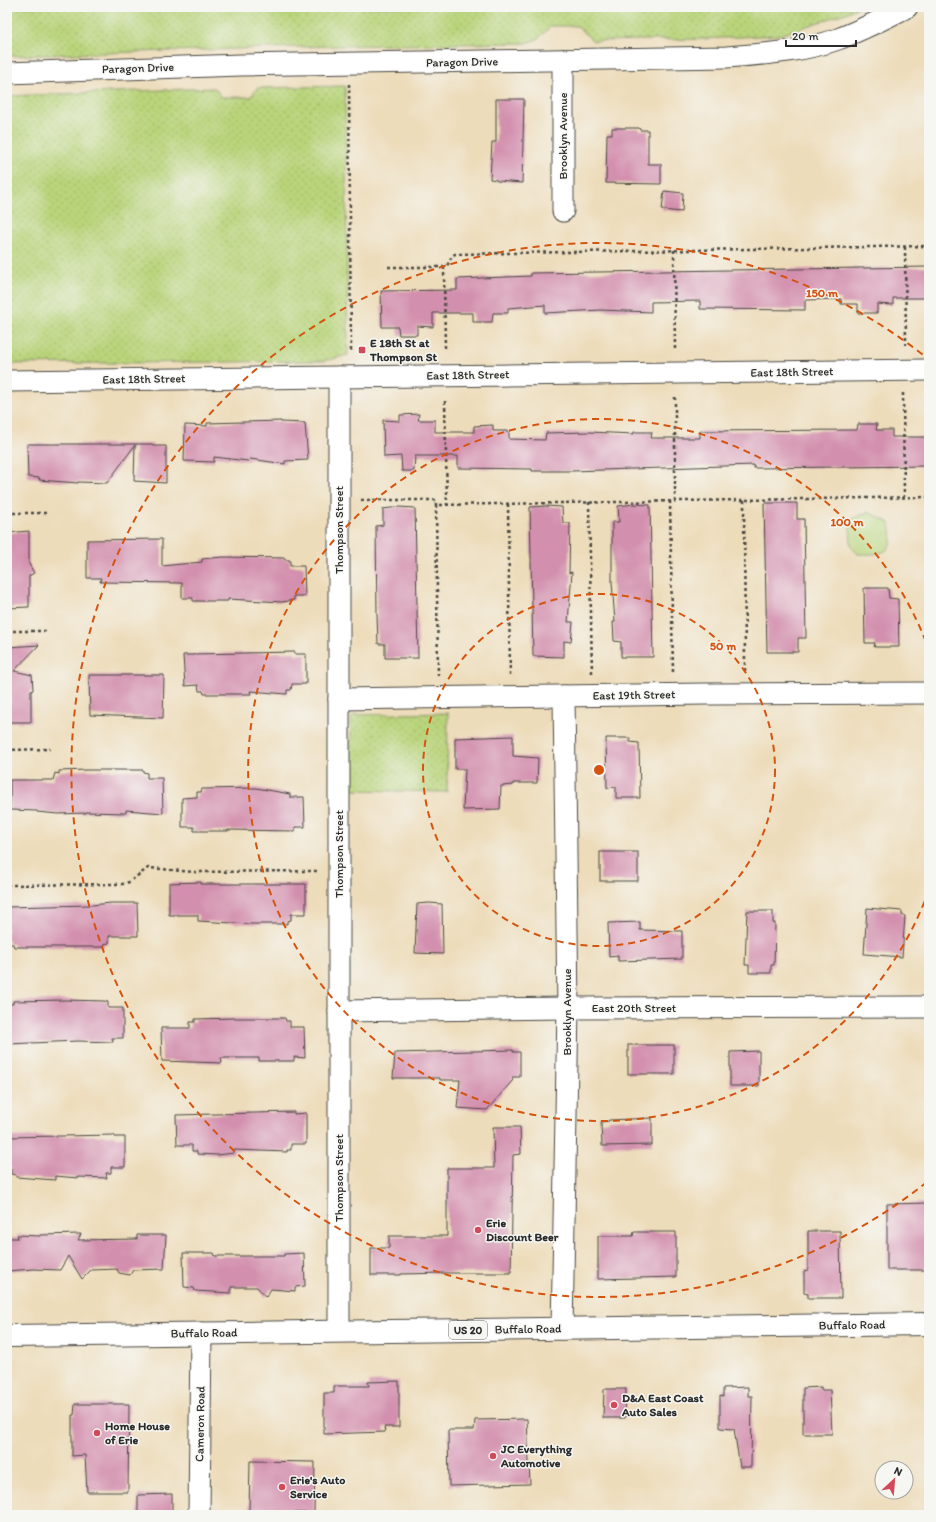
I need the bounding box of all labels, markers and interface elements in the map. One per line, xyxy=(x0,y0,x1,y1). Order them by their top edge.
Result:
scale bar xyxy=(786,22,856,48)
text: 20 m xyxy=(792,29,819,43)
street label: Paragon Drive xyxy=(426,54,498,70)
street label: Paragon Drive xyxy=(102,60,175,76)
street label: Brooklyn Avenue xyxy=(556,92,570,180)
text: 150 m xyxy=(806,286,839,300)
place label: E 18th St at Thompson St xyxy=(369,336,438,365)
marker: E 18th St at Thompson St xyxy=(357,345,367,355)
street label: East 18th Street xyxy=(750,364,834,380)
street label: East 18th Street xyxy=(426,367,510,383)
street label: East 18th Street xyxy=(102,371,186,387)
street label: Thompson Street xyxy=(332,486,346,574)
text: 100 m xyxy=(830,515,864,529)
text: 50 m xyxy=(710,639,737,653)
street label: East 19th Street xyxy=(592,687,676,703)
centre of rings xyxy=(592,763,606,777)
street label: Thompson Street xyxy=(332,810,346,898)
street label: Brooklyn Avenue xyxy=(560,968,574,1056)
street label: East 20th Street xyxy=(592,1001,677,1015)
street label: Thompson Street xyxy=(332,1134,346,1222)
place label: Erie Discount Beer xyxy=(486,1216,559,1244)
marker: Erie Discount Beer xyxy=(473,1225,483,1235)
street label: Buffalo Road xyxy=(818,1317,886,1333)
road number: US 20 xyxy=(449,1321,487,1339)
street label: Buffalo Road xyxy=(494,1321,562,1337)
street label: Buffalo Road xyxy=(170,1325,238,1341)
street label: Cameron Road xyxy=(192,1386,208,1462)
place label: D&A East Coast Auto Sales xyxy=(621,1391,704,1419)
marker: D&A East Coast Auto Sales xyxy=(609,1400,619,1410)
place label: Home House of Erie xyxy=(105,1419,170,1447)
marker: Home House of Erie xyxy=(92,1428,102,1438)
place label: JC Everything Automotive xyxy=(500,1442,573,1470)
marker: JC Everything Automotive xyxy=(488,1451,498,1461)
north arrow xyxy=(874,1460,914,1500)
text: N xyxy=(892,1464,904,1479)
place label: Erie's Auto Service xyxy=(290,1473,345,1501)
marker: Erie's Auto Service xyxy=(277,1482,287,1492)

